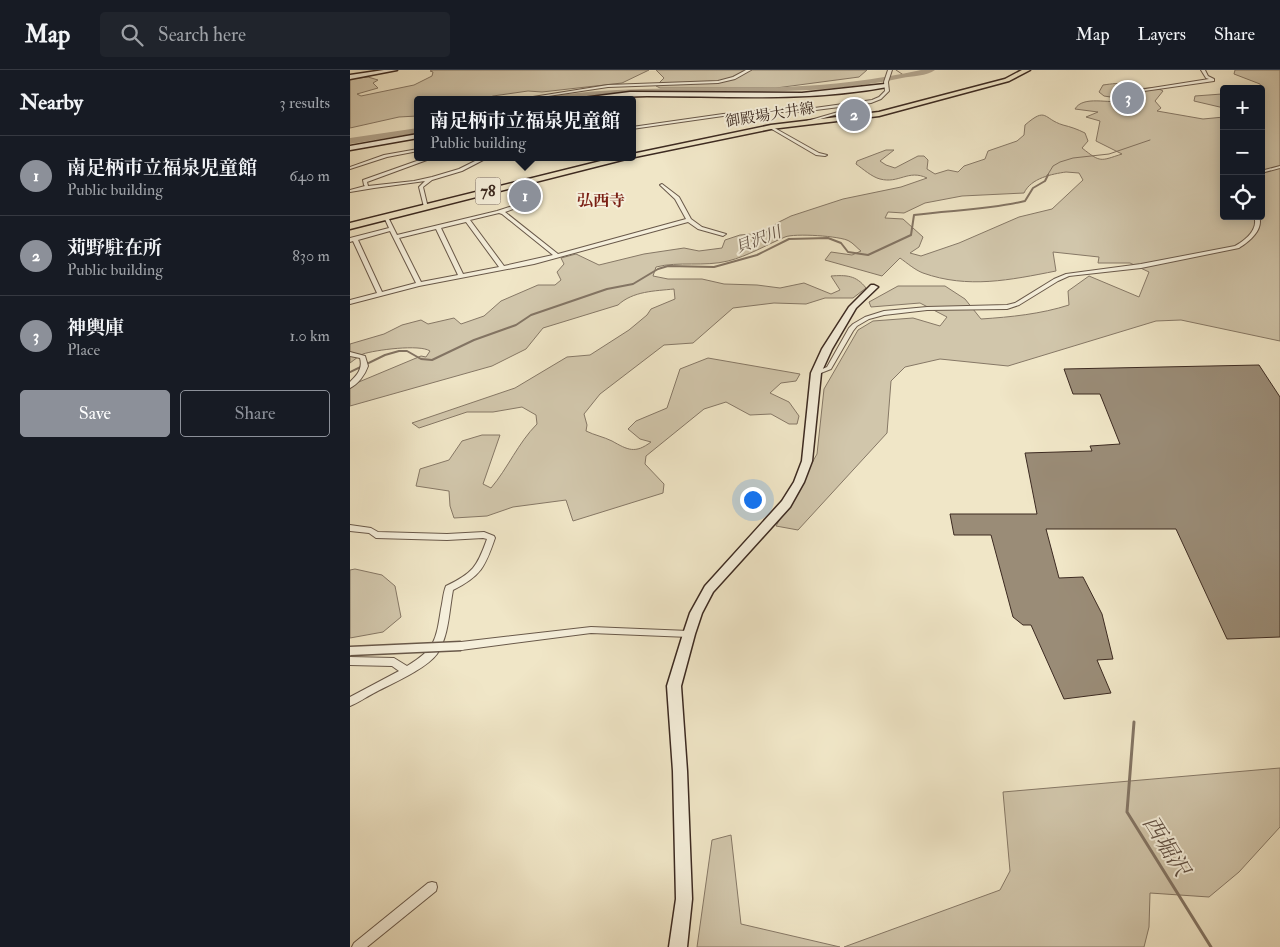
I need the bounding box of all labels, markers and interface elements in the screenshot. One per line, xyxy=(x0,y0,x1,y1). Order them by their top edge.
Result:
search box xyxy=(100,12,450,57)
text: Map xyxy=(25,19,70,50)
icon: search xyxy=(118,21,146,49)
text: Search here xyxy=(158,23,246,47)
text: Map xyxy=(1076,23,1110,46)
text: Layers xyxy=(1138,23,1186,46)
text: Share xyxy=(1214,23,1255,46)
pin: 3 xyxy=(1112,79,1144,117)
map controls xyxy=(1220,85,1265,220)
button: + xyxy=(1220,85,1265,130)
text: Nearby xyxy=(20,89,83,116)
text: 3 results xyxy=(279,93,330,113)
popup xyxy=(414,96,636,161)
pin: 2 xyxy=(838,96,870,134)
street label: 御殿場大井線 xyxy=(724,99,816,131)
text: 南足柄市立福泉児童館 xyxy=(430,109,620,133)
button: − xyxy=(1220,130,1265,175)
text: Public building xyxy=(430,133,526,153)
text: 南足柄市立福泉児童館 xyxy=(67,156,257,180)
text: 1 xyxy=(33,166,39,186)
text: 640 m xyxy=(289,166,330,186)
button: locate xyxy=(1220,175,1265,220)
pin: 1 xyxy=(509,177,541,215)
road number: 78 xyxy=(476,178,500,204)
text: Public building xyxy=(67,180,163,200)
district label: 弘西寺 xyxy=(577,191,625,211)
water label: 貝沢川 xyxy=(732,221,786,258)
text: 苅野駐在所 xyxy=(67,236,162,260)
text: 2 xyxy=(32,246,40,266)
text: 830 m xyxy=(292,246,330,266)
text: Public building xyxy=(67,260,163,280)
text: 神輿庫 xyxy=(67,316,124,340)
text: 3 xyxy=(33,326,39,346)
text: 1.0 km xyxy=(290,326,330,346)
text: Place xyxy=(67,340,100,360)
button: Save xyxy=(20,390,170,437)
button: Share xyxy=(180,390,330,437)
your location xyxy=(740,487,766,513)
water label: 西堀沢 xyxy=(1137,811,1197,884)

